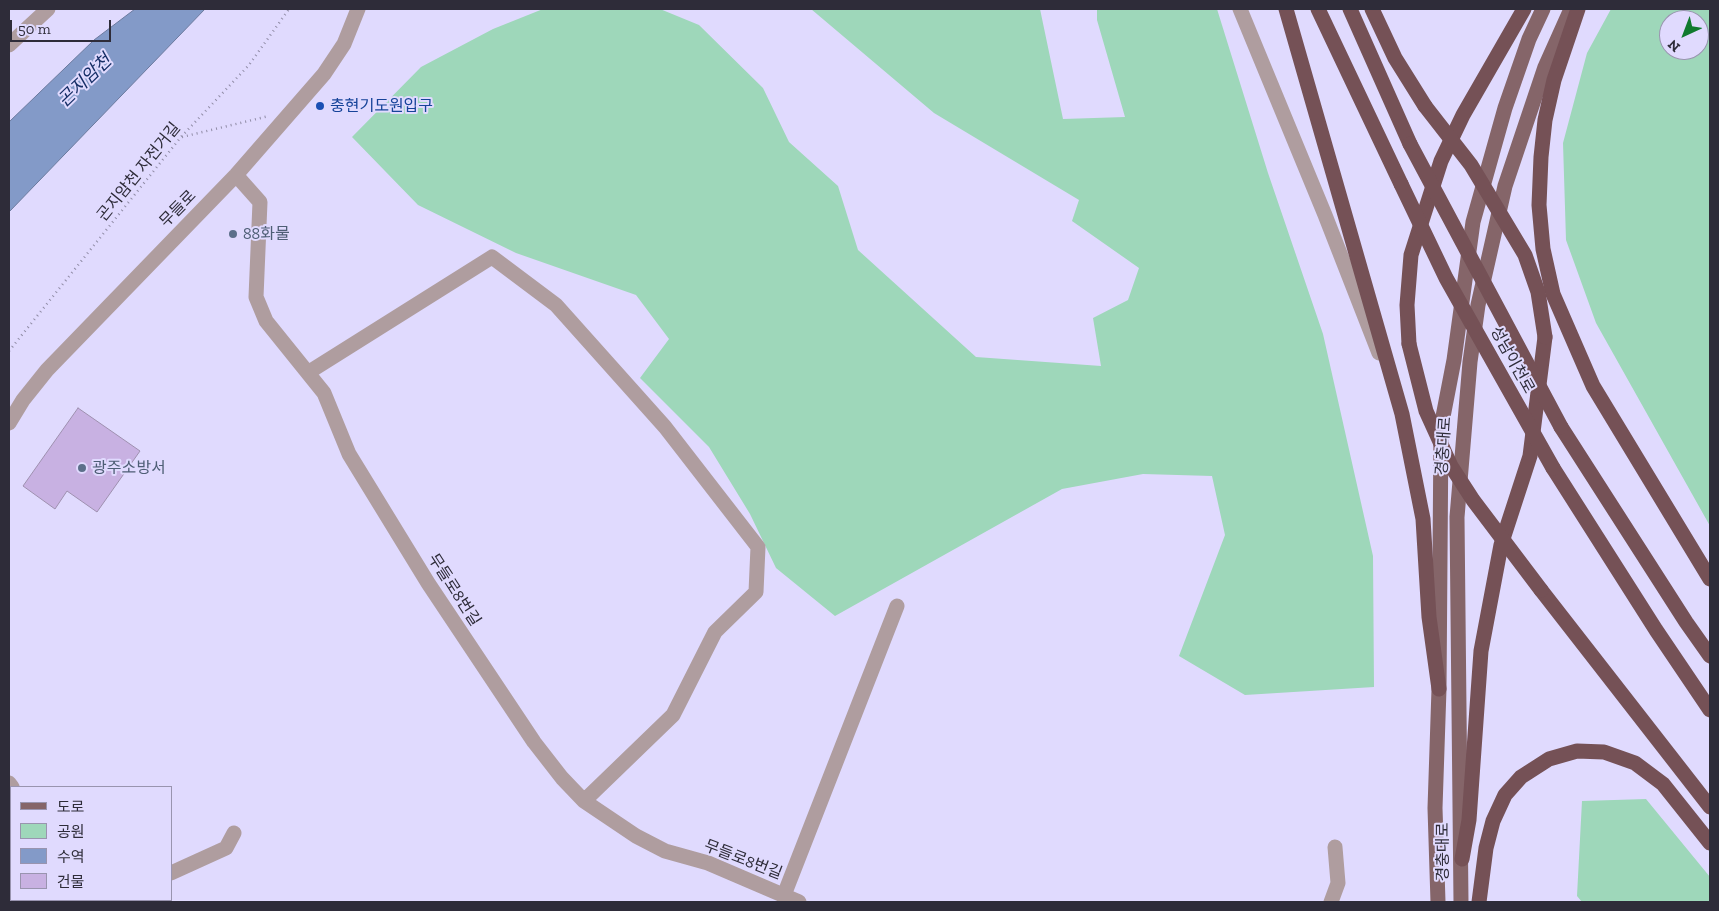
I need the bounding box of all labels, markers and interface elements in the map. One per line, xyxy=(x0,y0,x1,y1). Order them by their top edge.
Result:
scale bar xyxy=(12,10,114,42)
north arrow xyxy=(1659,10,1709,60)
text: 50 m xyxy=(18,20,51,38)
text: N xyxy=(1664,36,1684,55)
water label: 곤지암천 xyxy=(54,50,116,112)
place label: 충현기도원입구 xyxy=(330,96,433,116)
marker: 충현기도원입구 xyxy=(314,100,326,112)
street label: 곤지암천 자전거길 xyxy=(93,119,185,225)
street label: 무들로 xyxy=(156,186,200,232)
place label: 88화물 xyxy=(243,224,290,244)
marker: 88화물 xyxy=(227,228,239,240)
street label: 성남이천로 xyxy=(1486,323,1538,397)
street label: 경충대로 xyxy=(1432,416,1456,476)
place label: 광주소방서 xyxy=(92,458,166,478)
marker: 광주소방서 xyxy=(76,462,88,474)
street label: 무들로8번길 xyxy=(424,550,484,630)
legend xyxy=(10,786,172,901)
text: 도로 xyxy=(57,798,85,816)
text: 공원 xyxy=(57,823,85,841)
street label: 경충대로 xyxy=(1433,823,1453,881)
street label: 무들로8번길 xyxy=(701,836,785,884)
text: 수역 xyxy=(57,848,85,866)
text: 건물 xyxy=(57,873,85,891)

